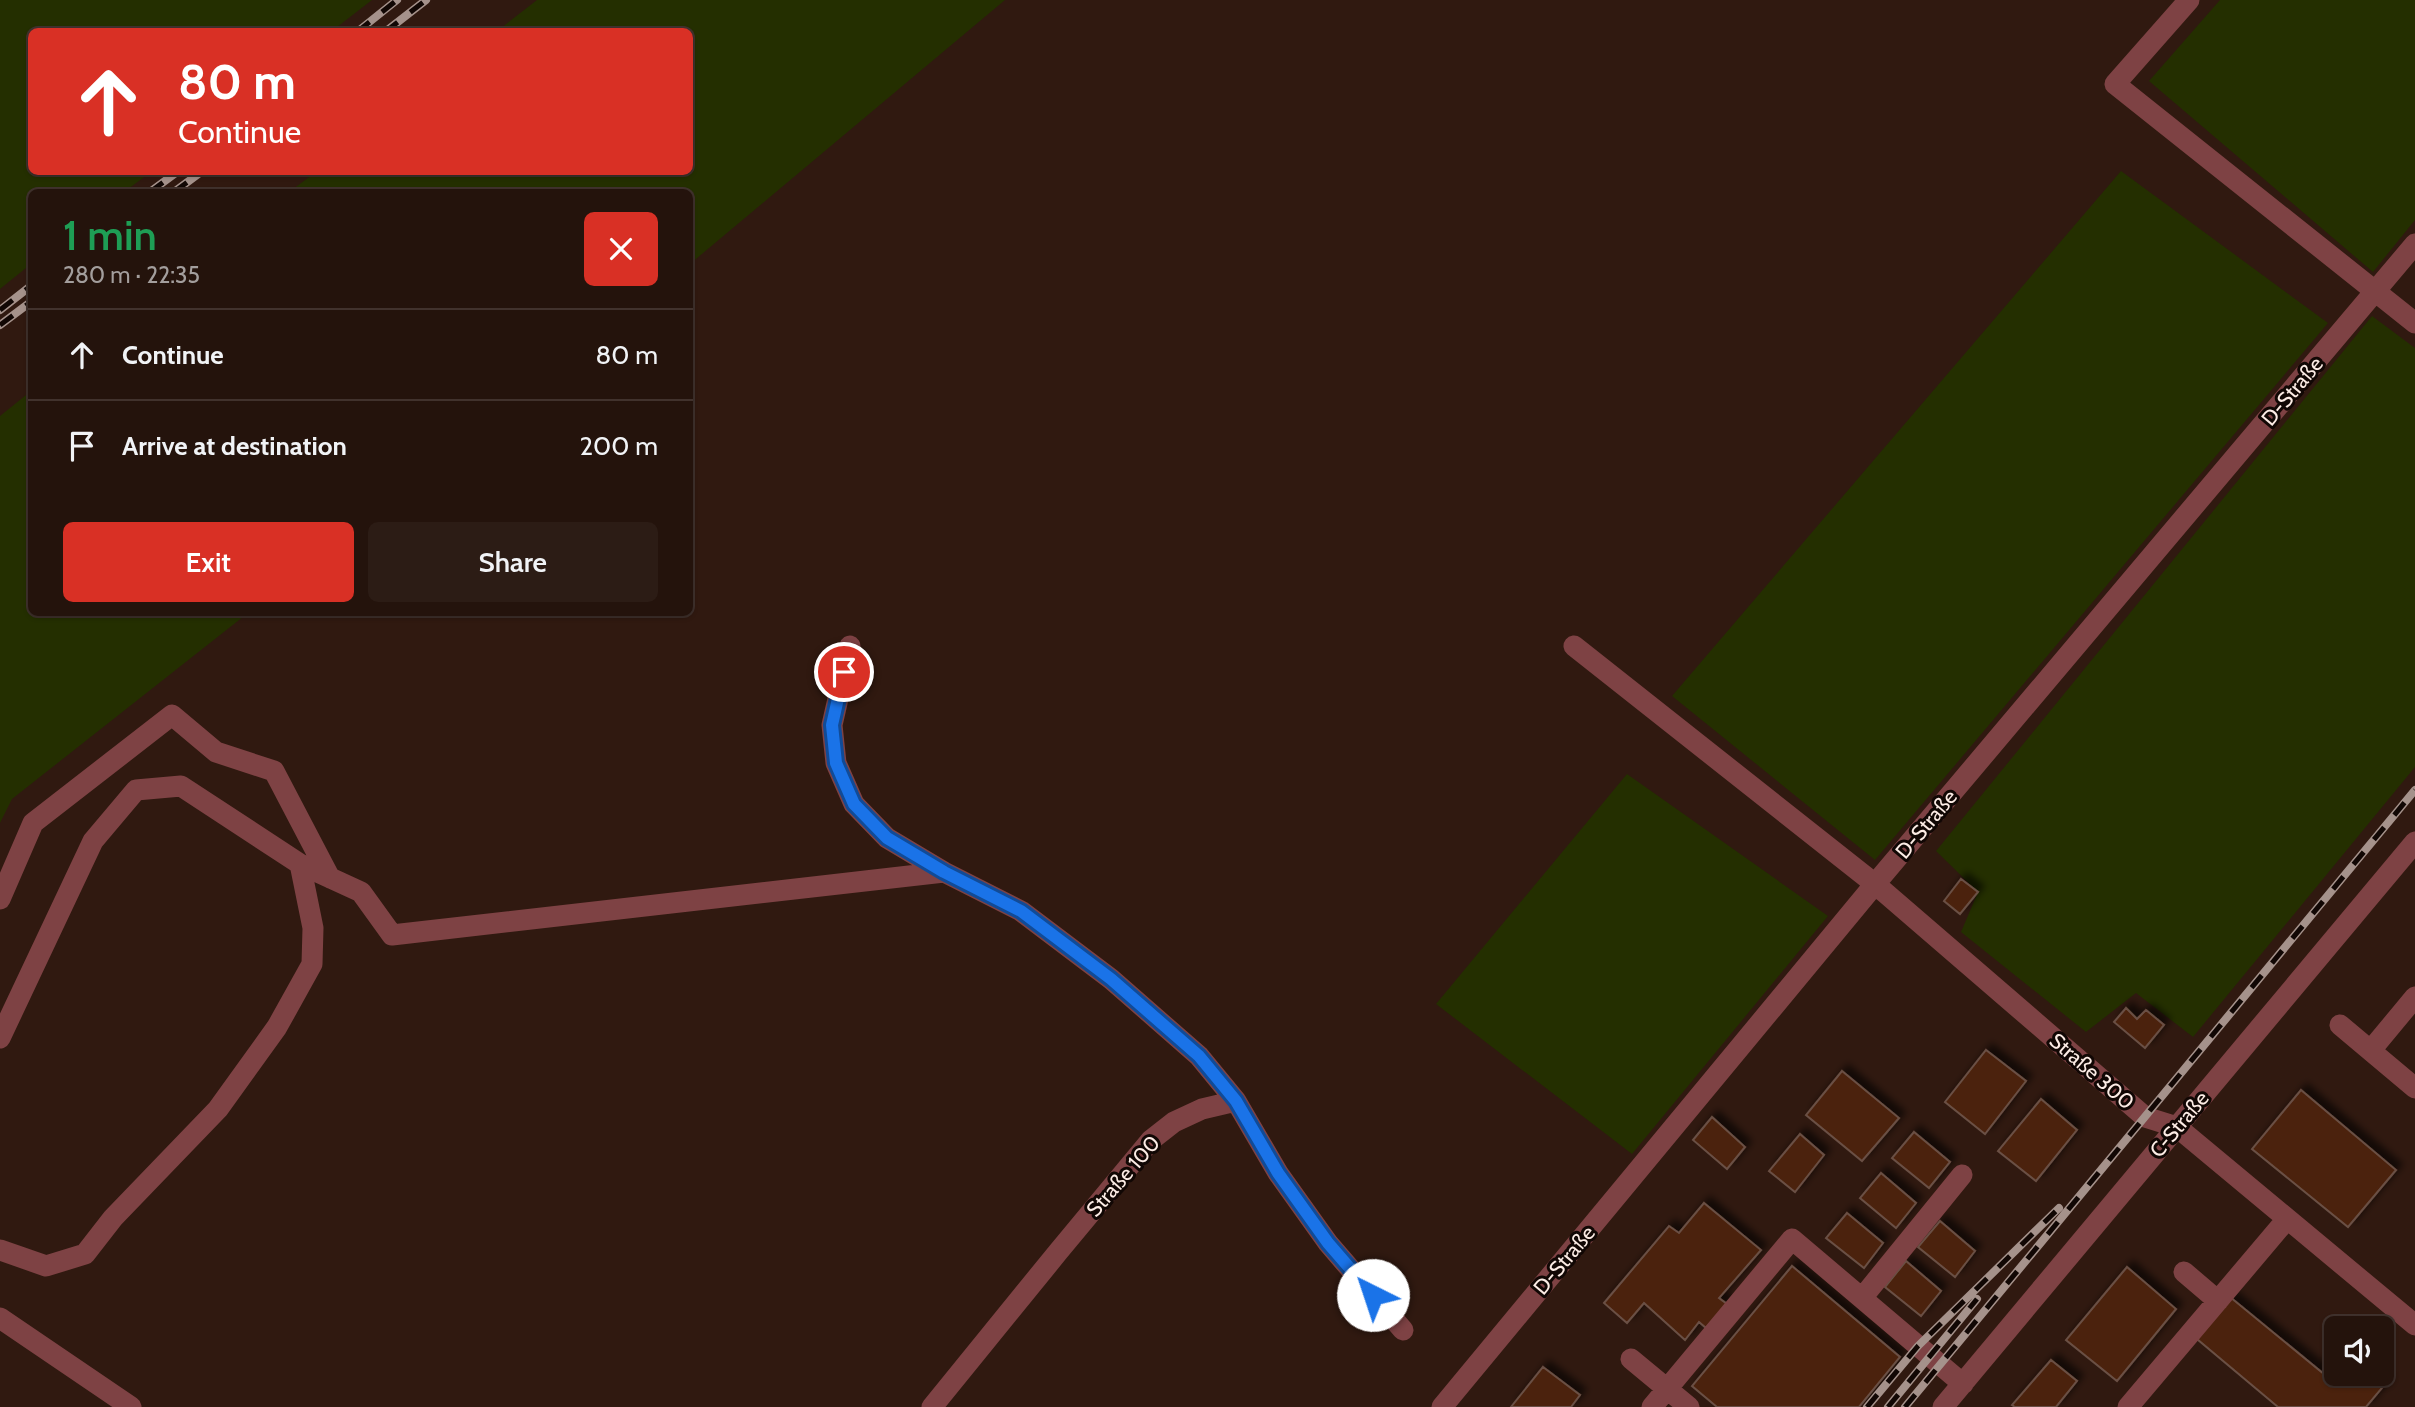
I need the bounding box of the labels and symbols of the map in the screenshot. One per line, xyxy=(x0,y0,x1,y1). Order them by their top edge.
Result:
street label: D-Straße xyxy=(2256,351,2328,431)
pin xyxy=(814,642,874,702)
street label: D-Straße xyxy=(1890,784,1962,864)
street label: Straße 300 xyxy=(2045,1028,2139,1114)
street label: C-Straße xyxy=(2144,1086,2214,1162)
street label: Straße 100 xyxy=(1081,1130,1165,1222)
street label: D-Straße xyxy=(1528,1220,1600,1300)
position arrow xyxy=(1336,1258,1410,1332)

